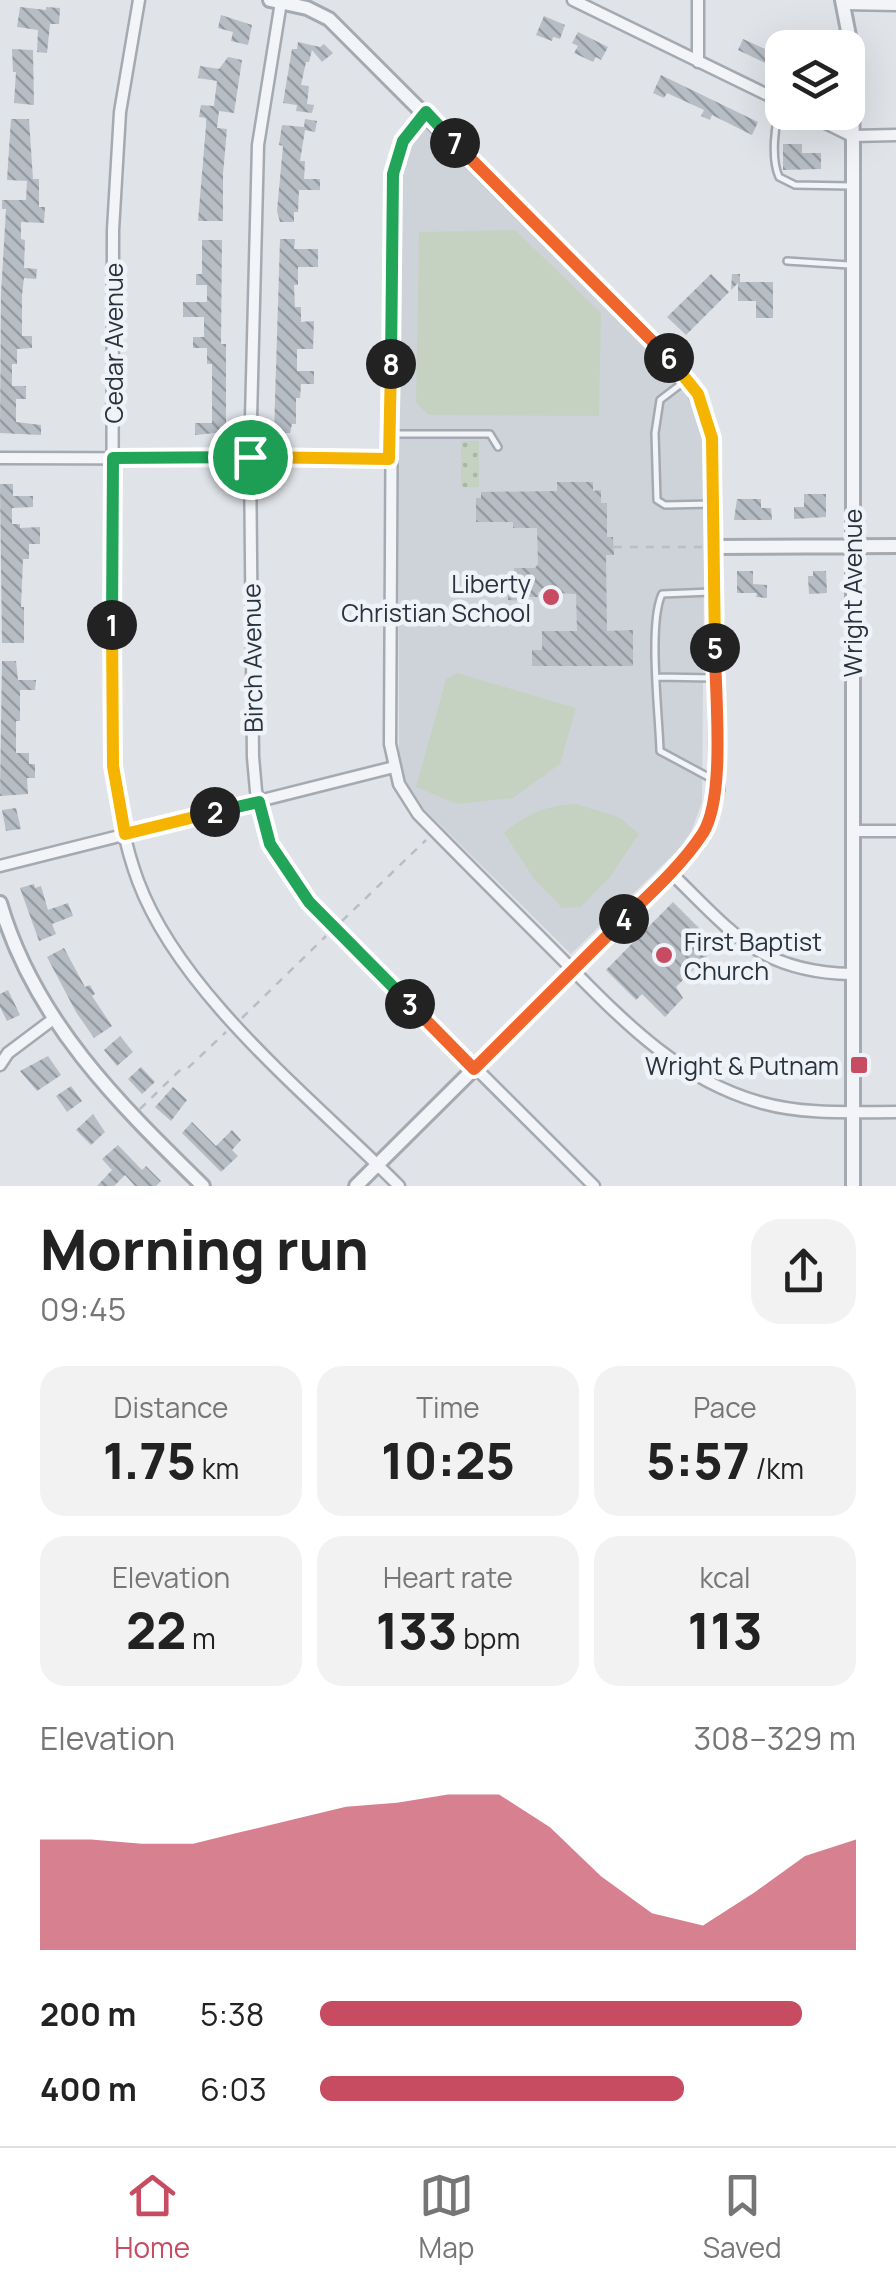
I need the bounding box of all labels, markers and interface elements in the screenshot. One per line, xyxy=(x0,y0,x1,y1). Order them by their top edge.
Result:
map controls xyxy=(765,30,865,130)
button: layers xyxy=(765,30,865,130)
pin: 7 xyxy=(430,118,480,168)
text: 7 xyxy=(448,124,462,162)
street label: Cedar Avenue xyxy=(96,263,131,423)
pin: 6 xyxy=(644,333,694,383)
pin: 8 xyxy=(366,339,416,389)
text: 6 xyxy=(660,339,678,377)
text: 8 xyxy=(382,345,400,383)
pin xyxy=(208,415,293,500)
icon: arrive xyxy=(223,430,278,485)
street label: Wright Avenue xyxy=(835,509,870,677)
place label: Liberty Christian School xyxy=(341,566,531,630)
street label: Birch Avenue xyxy=(233,583,271,733)
marker: Liberty Christian School xyxy=(540,586,562,608)
pin: 1 xyxy=(87,600,137,650)
text: 1 xyxy=(106,606,118,644)
pin: 5 xyxy=(690,623,740,673)
text: 5 xyxy=(707,629,723,667)
pin: 2 xyxy=(190,787,240,837)
text: 2 xyxy=(207,793,223,831)
pin: 4 xyxy=(599,894,649,944)
text: 4 xyxy=(615,900,633,938)
place label: First Baptist Church xyxy=(684,924,822,988)
marker: First Baptist Church xyxy=(653,944,675,966)
pin: 3 xyxy=(385,979,435,1029)
text: 3 xyxy=(402,985,418,1023)
place label: Wright & Putnam xyxy=(645,1048,839,1083)
marker: Wright & Putnam xyxy=(848,1054,870,1076)
text: Morning run xyxy=(40,1211,369,1287)
button: share xyxy=(751,1219,856,1324)
text: 09:45 xyxy=(40,1287,126,1331)
text: Distance xyxy=(114,1388,228,1426)
text: Time xyxy=(416,1388,480,1426)
text: Pace xyxy=(693,1388,757,1426)
text: 1.75 xyxy=(103,1426,196,1494)
text: 10:25 xyxy=(381,1426,515,1494)
text: 5:57 xyxy=(646,1426,750,1494)
text: km xyxy=(196,1449,239,1487)
text: /km xyxy=(750,1449,804,1487)
text: Elevation xyxy=(112,1558,230,1596)
text: Heart rate xyxy=(383,1558,513,1596)
text: kcal xyxy=(699,1558,751,1596)
text: 22 xyxy=(126,1596,187,1664)
text: 133 xyxy=(376,1596,458,1664)
text: 113 xyxy=(688,1596,762,1664)
text: m xyxy=(187,1619,216,1657)
text: bpm xyxy=(458,1619,520,1657)
text: Elevation xyxy=(40,1716,175,1760)
text: 308–329 m xyxy=(694,1716,856,1760)
text: 200 m xyxy=(40,1992,136,2036)
text: 5:38 xyxy=(200,1992,264,2036)
text: 400 m xyxy=(40,2067,137,2111)
text: 6:03 xyxy=(200,2067,267,2111)
tab: Home xyxy=(114,2168,190,2266)
tab: Map xyxy=(419,2168,474,2266)
tab: Saved xyxy=(703,2168,782,2266)

